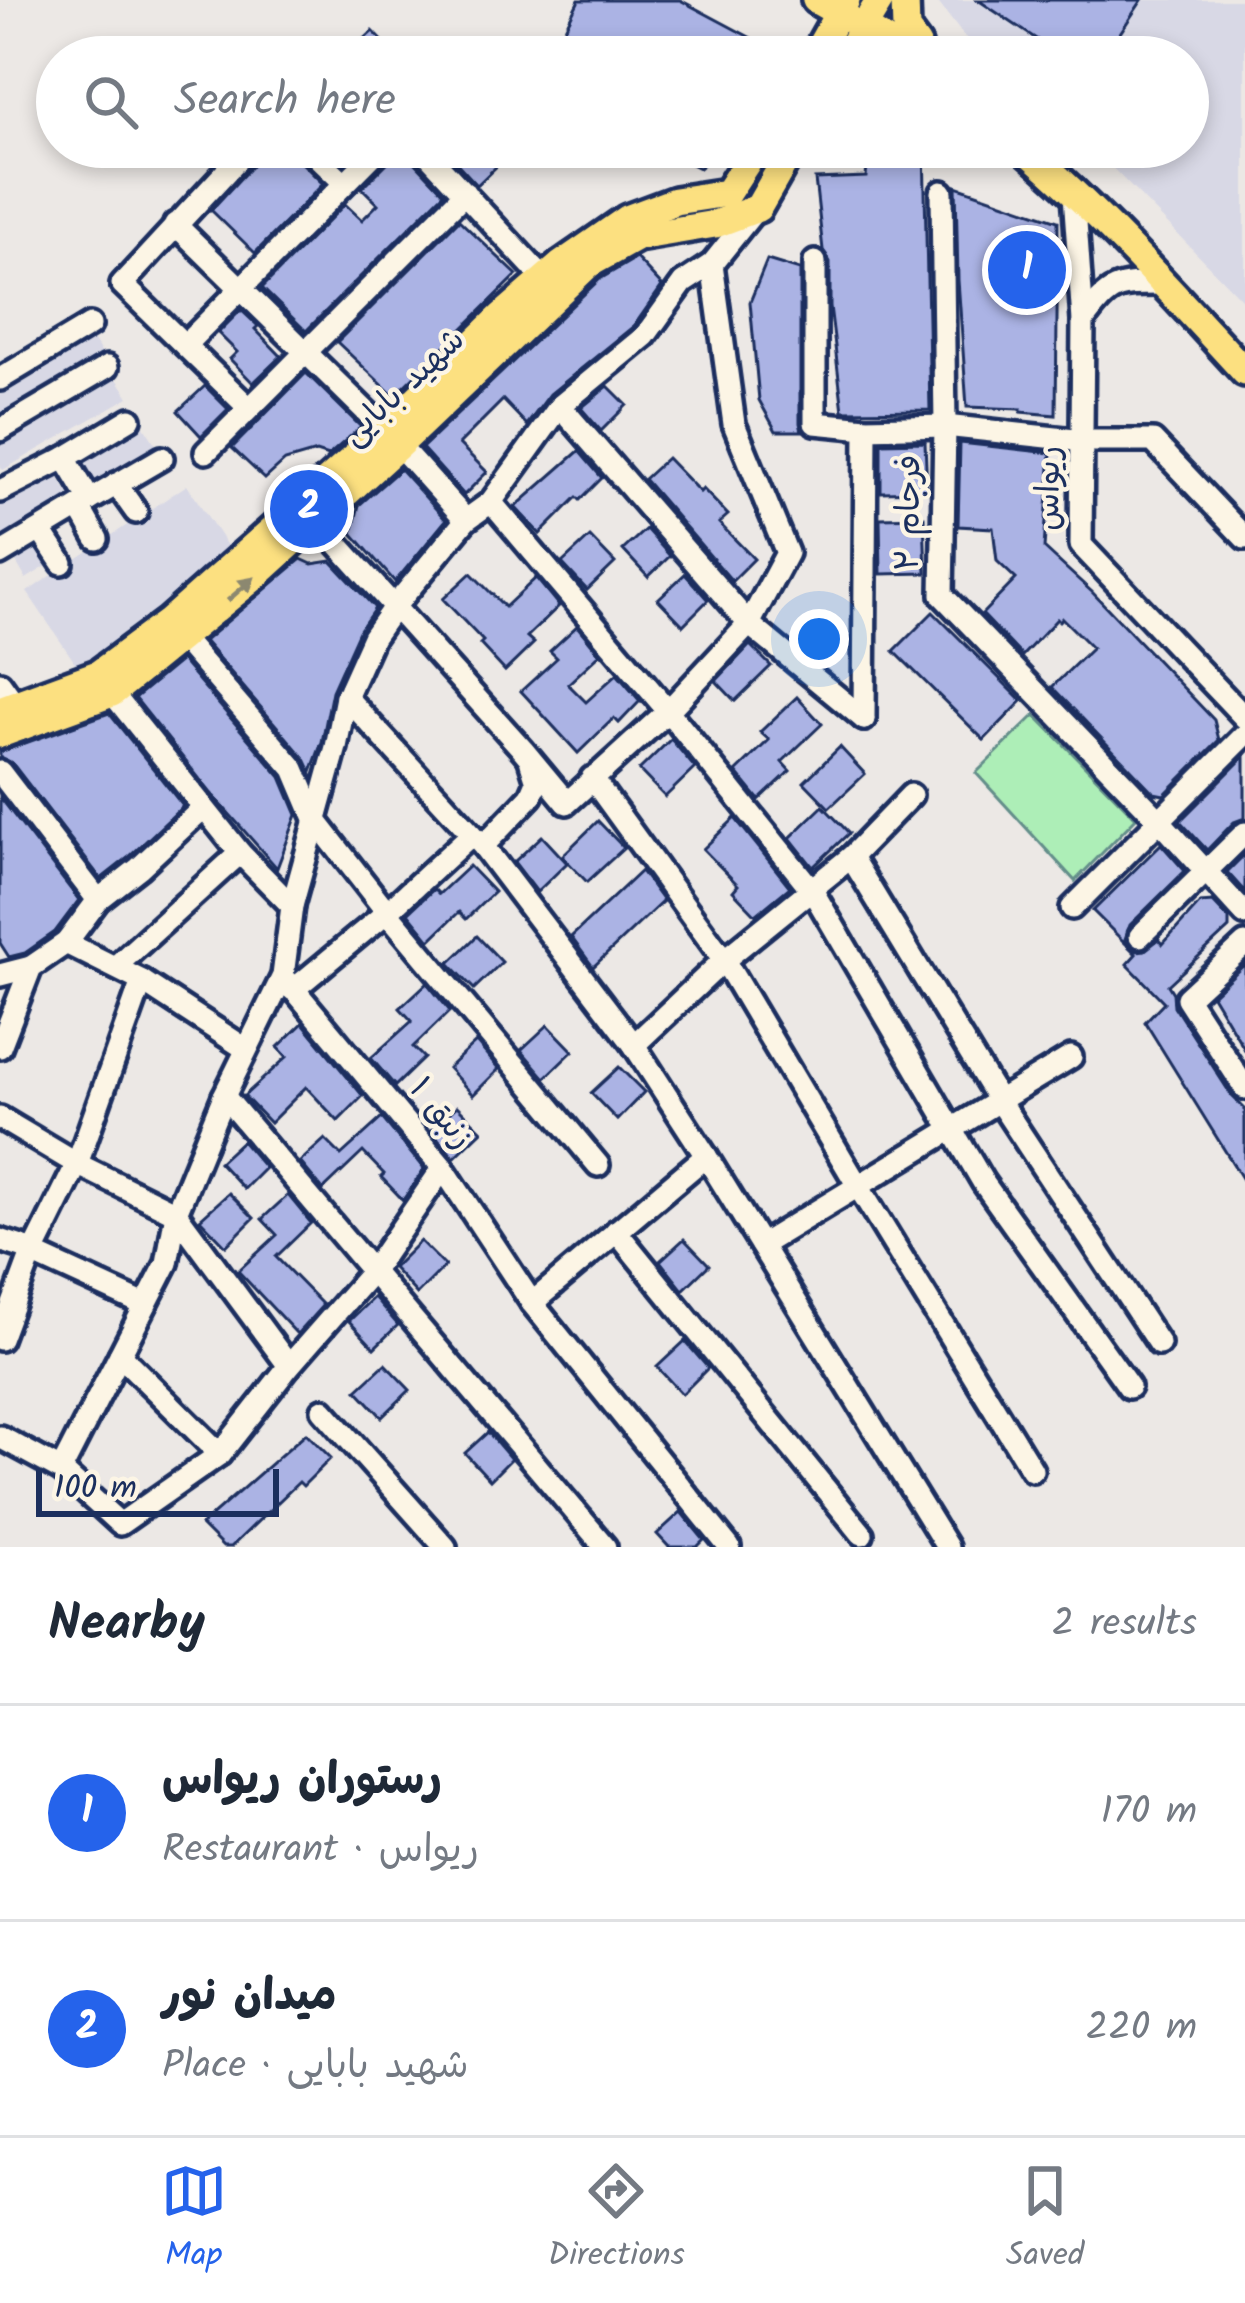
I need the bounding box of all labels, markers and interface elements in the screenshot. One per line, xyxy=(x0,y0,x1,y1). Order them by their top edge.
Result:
search box xyxy=(36,36,1209,168)
text: Search here xyxy=(174,66,396,138)
icon: search xyxy=(78,69,144,135)
pin: 1 xyxy=(988,225,1066,315)
street label: شهید بابایی xyxy=(330,316,478,460)
street label: ریواس xyxy=(1023,445,1077,531)
street label: فرجام ۲ xyxy=(882,454,938,572)
pin: 2 xyxy=(270,464,348,554)
one-way arrow xyxy=(226,576,255,603)
your location xyxy=(789,609,849,669)
street label: زنبق ۱ xyxy=(394,1066,486,1162)
scale bar xyxy=(36,1463,279,1516)
text: 100 m xyxy=(54,1463,137,1516)
text: Nearby xyxy=(48,1585,205,1666)
text: 2 results xyxy=(1052,1594,1197,1656)
text: رستوران ریواس xyxy=(162,1745,442,1817)
text: 1 xyxy=(81,1782,93,1844)
text: 170 m xyxy=(1101,1782,1197,1844)
text: Restaurant · ریواس xyxy=(162,1820,479,1882)
text: میدان نور xyxy=(162,1961,337,2033)
text: 2 xyxy=(76,1998,98,2060)
text: 220 m xyxy=(1085,1998,1197,2060)
text: Place · شهید بابایی xyxy=(162,2036,469,2098)
tab: Map xyxy=(161,2158,227,2283)
tab: Directions xyxy=(548,2158,685,2283)
tab: Saved xyxy=(1006,2158,1084,2283)

